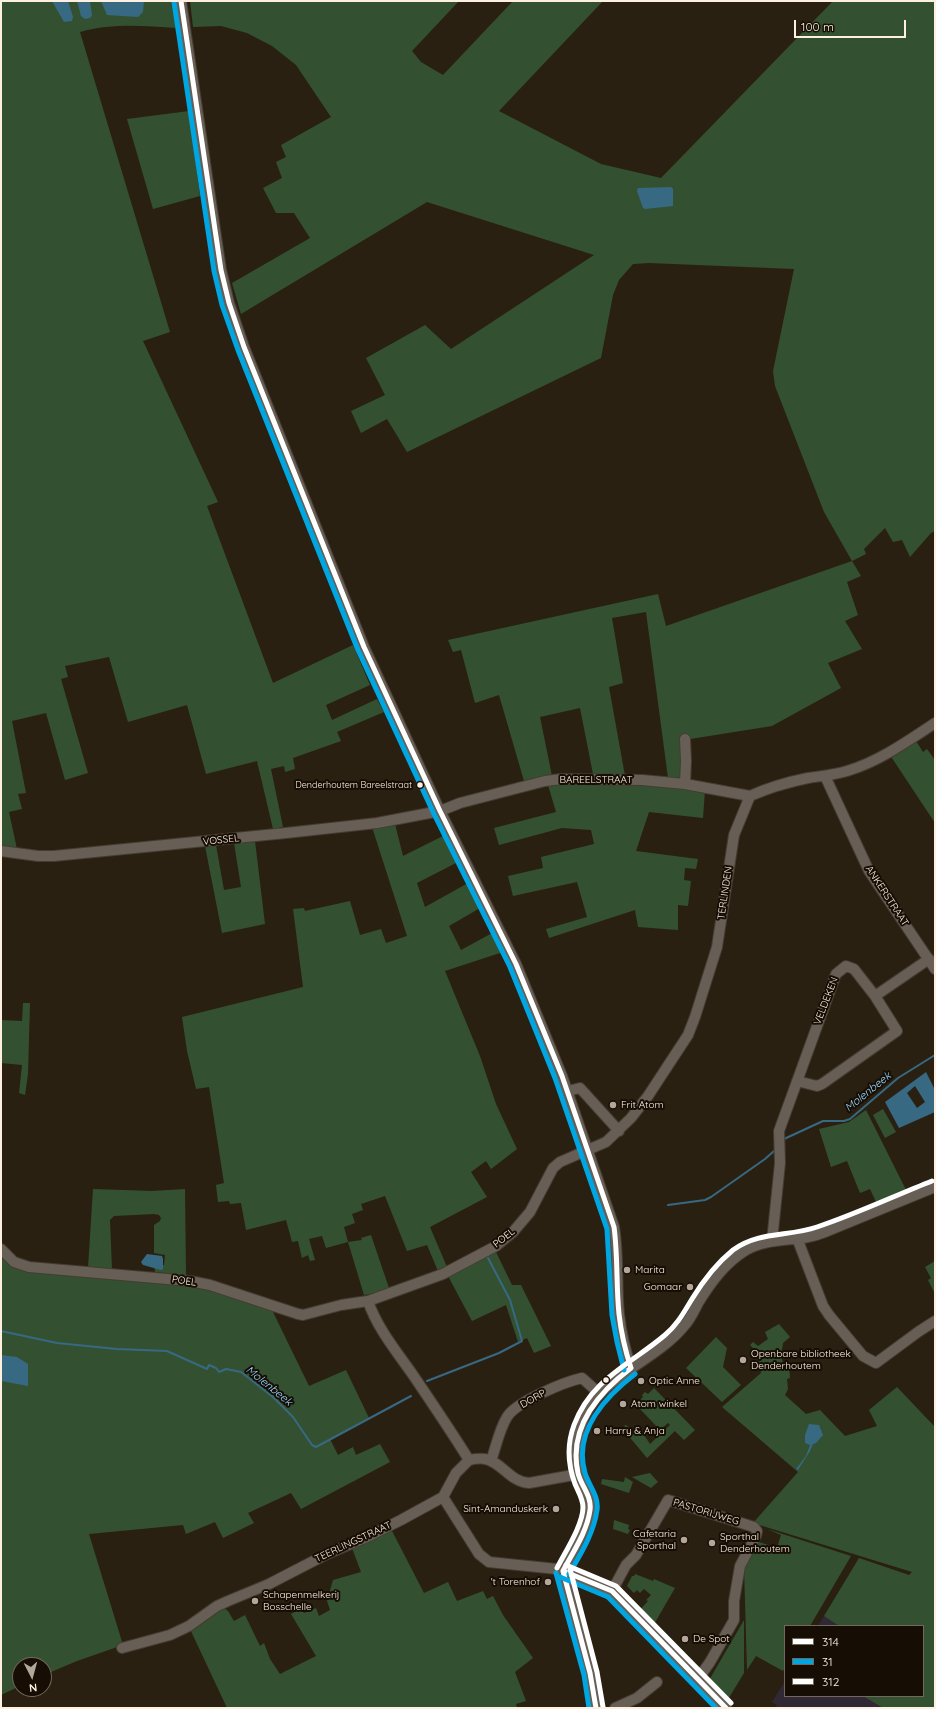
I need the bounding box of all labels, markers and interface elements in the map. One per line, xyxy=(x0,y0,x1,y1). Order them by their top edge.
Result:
scale bar xyxy=(796,12,908,38)
text: 100 m xyxy=(801,19,834,34)
street label: BAREELSTRAAT xyxy=(559,774,633,786)
place label: Denderhoutem Bareelstraat xyxy=(295,780,412,790)
marker: Denderhoutem Bareelstraat xyxy=(415,780,425,790)
street label: VOSSEL xyxy=(202,832,240,848)
street label: ANKERSTRAAT xyxy=(863,863,911,929)
street label: TERLINDEN xyxy=(715,866,735,920)
street label: VELDEKEN xyxy=(811,975,841,1027)
water label: Molenbeek xyxy=(842,1069,894,1115)
place label: Frit Atom xyxy=(621,1099,664,1111)
marker: Frit Atom xyxy=(608,1100,618,1110)
street label: POEL xyxy=(491,1226,517,1250)
place label: Marita xyxy=(635,1264,665,1276)
marker: Marita xyxy=(622,1265,632,1275)
street label: POEL xyxy=(171,1273,197,1289)
place label: Gomaar xyxy=(644,1281,682,1293)
marker: Gomaar xyxy=(685,1282,695,1292)
place label: Openbare bibliotheek Denderhoutem xyxy=(751,1348,851,1372)
marker: Openbare bibliotheek Denderhoutem xyxy=(738,1355,748,1365)
water label: Molenbeek xyxy=(243,1363,295,1409)
unlabelled marker xyxy=(601,1375,611,1385)
place label: Optic Anne xyxy=(649,1375,700,1387)
marker: Optic Anne xyxy=(636,1376,646,1386)
street label: DORP xyxy=(518,1387,548,1411)
place label: Atom winkel xyxy=(631,1398,687,1410)
marker: Atom winkel xyxy=(618,1399,628,1409)
place label: Harry & Anja xyxy=(605,1425,665,1437)
marker: Harry & Anja xyxy=(592,1426,602,1436)
street label: PASTORIJWEG xyxy=(672,1496,740,1528)
place label: Sint-Amanduskerk xyxy=(463,1503,548,1515)
marker: Sint-Amanduskerk xyxy=(551,1504,561,1514)
street label: TEERLINGSTRAAT xyxy=(313,1519,393,1565)
place label: Cafetaria Sporthal xyxy=(633,1528,676,1552)
place label: Sporthal Denderhoutem xyxy=(720,1531,790,1554)
marker: Cafetaria Sporthal xyxy=(679,1535,689,1545)
marker: Sporthal Denderhoutem xyxy=(707,1538,717,1548)
place label: 't Torenhof xyxy=(491,1576,540,1588)
marker: 't Torenhof xyxy=(543,1577,553,1587)
place label: Schapenmelkerij Bosschelle xyxy=(263,1589,340,1612)
marker: Schapenmelkerij Bosschelle xyxy=(250,1596,260,1606)
legend xyxy=(784,1625,924,1697)
place label: De Spot xyxy=(693,1633,730,1645)
marker: De Spot xyxy=(680,1634,690,1644)
text: 314 xyxy=(822,1634,839,1649)
text: 31 xyxy=(822,1654,833,1669)
north arrow xyxy=(12,1657,52,1697)
text: 312 xyxy=(822,1674,839,1689)
text: N xyxy=(28,1681,38,1695)

